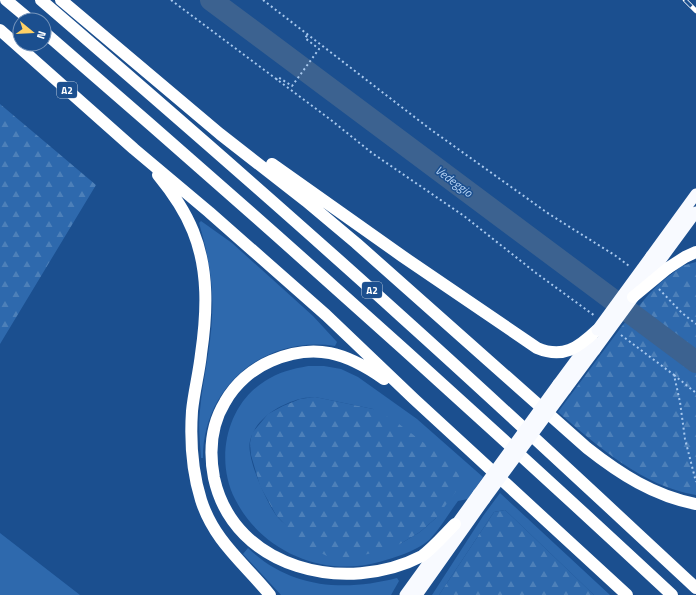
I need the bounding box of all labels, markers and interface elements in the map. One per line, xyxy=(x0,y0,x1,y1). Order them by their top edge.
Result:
north arrow xyxy=(12,12,52,52)
text: N xyxy=(33,29,50,41)
road number: A2 xyxy=(57,82,77,98)
water label: Vedeggio xyxy=(431,161,478,202)
road number: A2 xyxy=(362,282,382,298)

